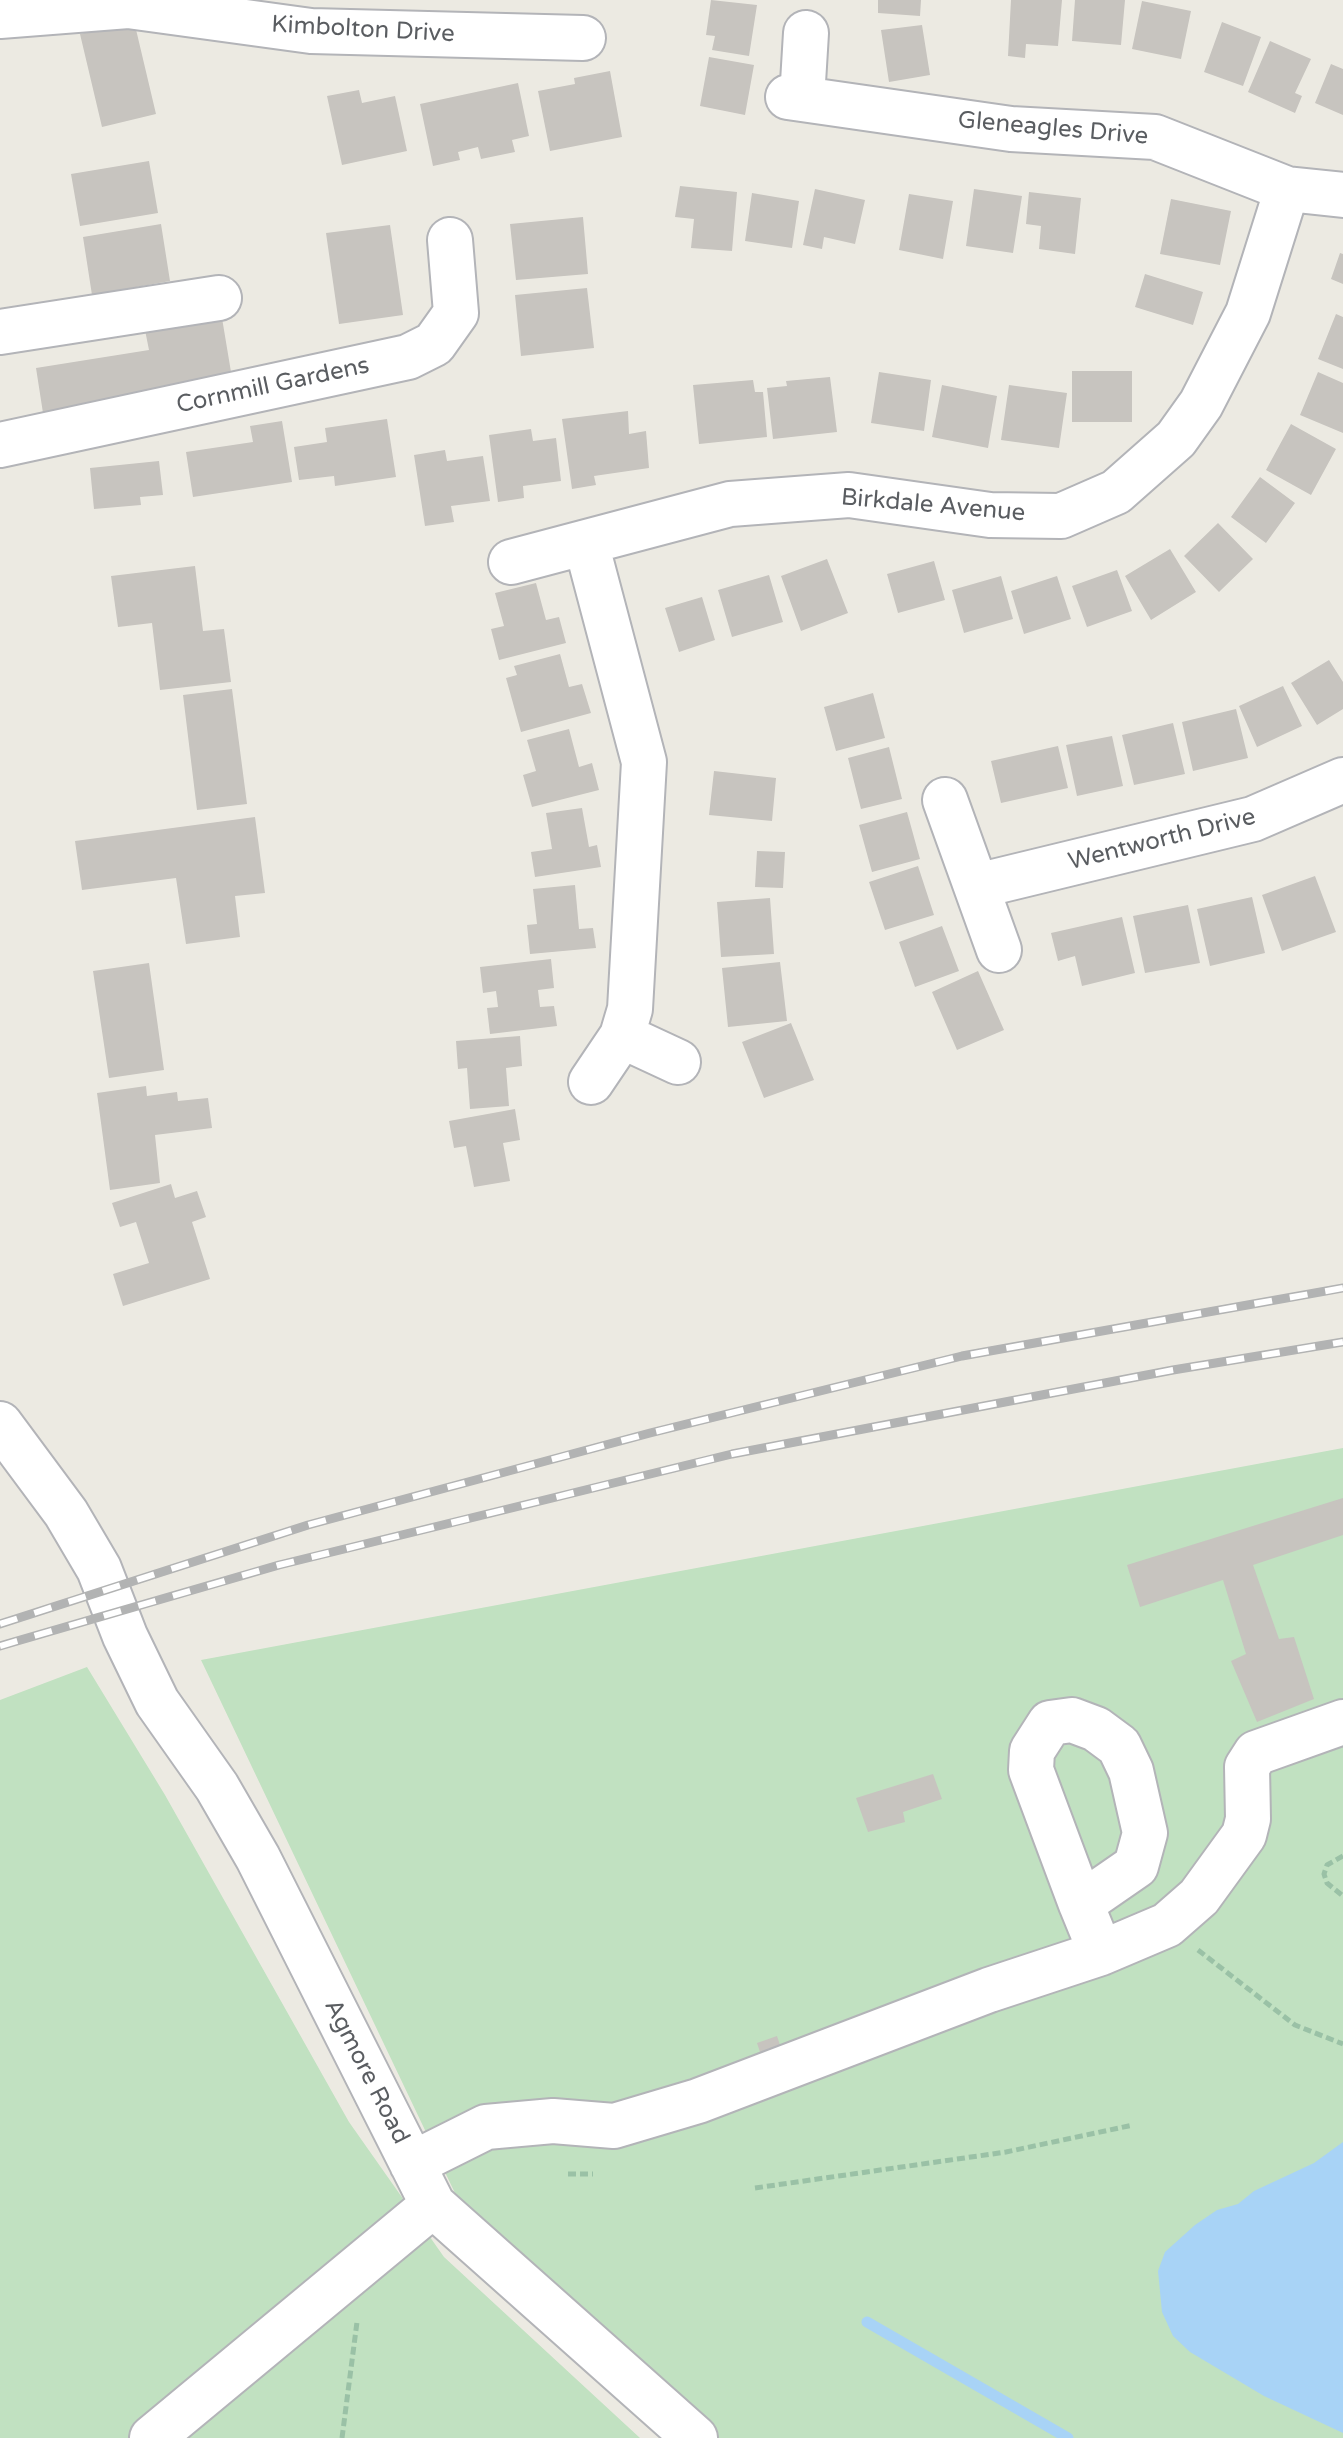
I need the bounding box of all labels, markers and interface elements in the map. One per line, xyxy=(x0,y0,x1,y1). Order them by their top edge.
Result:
street label: Kimbolton Drive xyxy=(271,11,455,49)
street label: Gleneagles Drive xyxy=(957,106,1149,152)
street label: Cornmill Gardens xyxy=(174,352,372,420)
street label: Birkdale Avenue xyxy=(840,484,1026,528)
street label: Wentworth Drive xyxy=(1065,803,1259,877)
street label: Agmore Road xyxy=(317,1995,415,2149)

